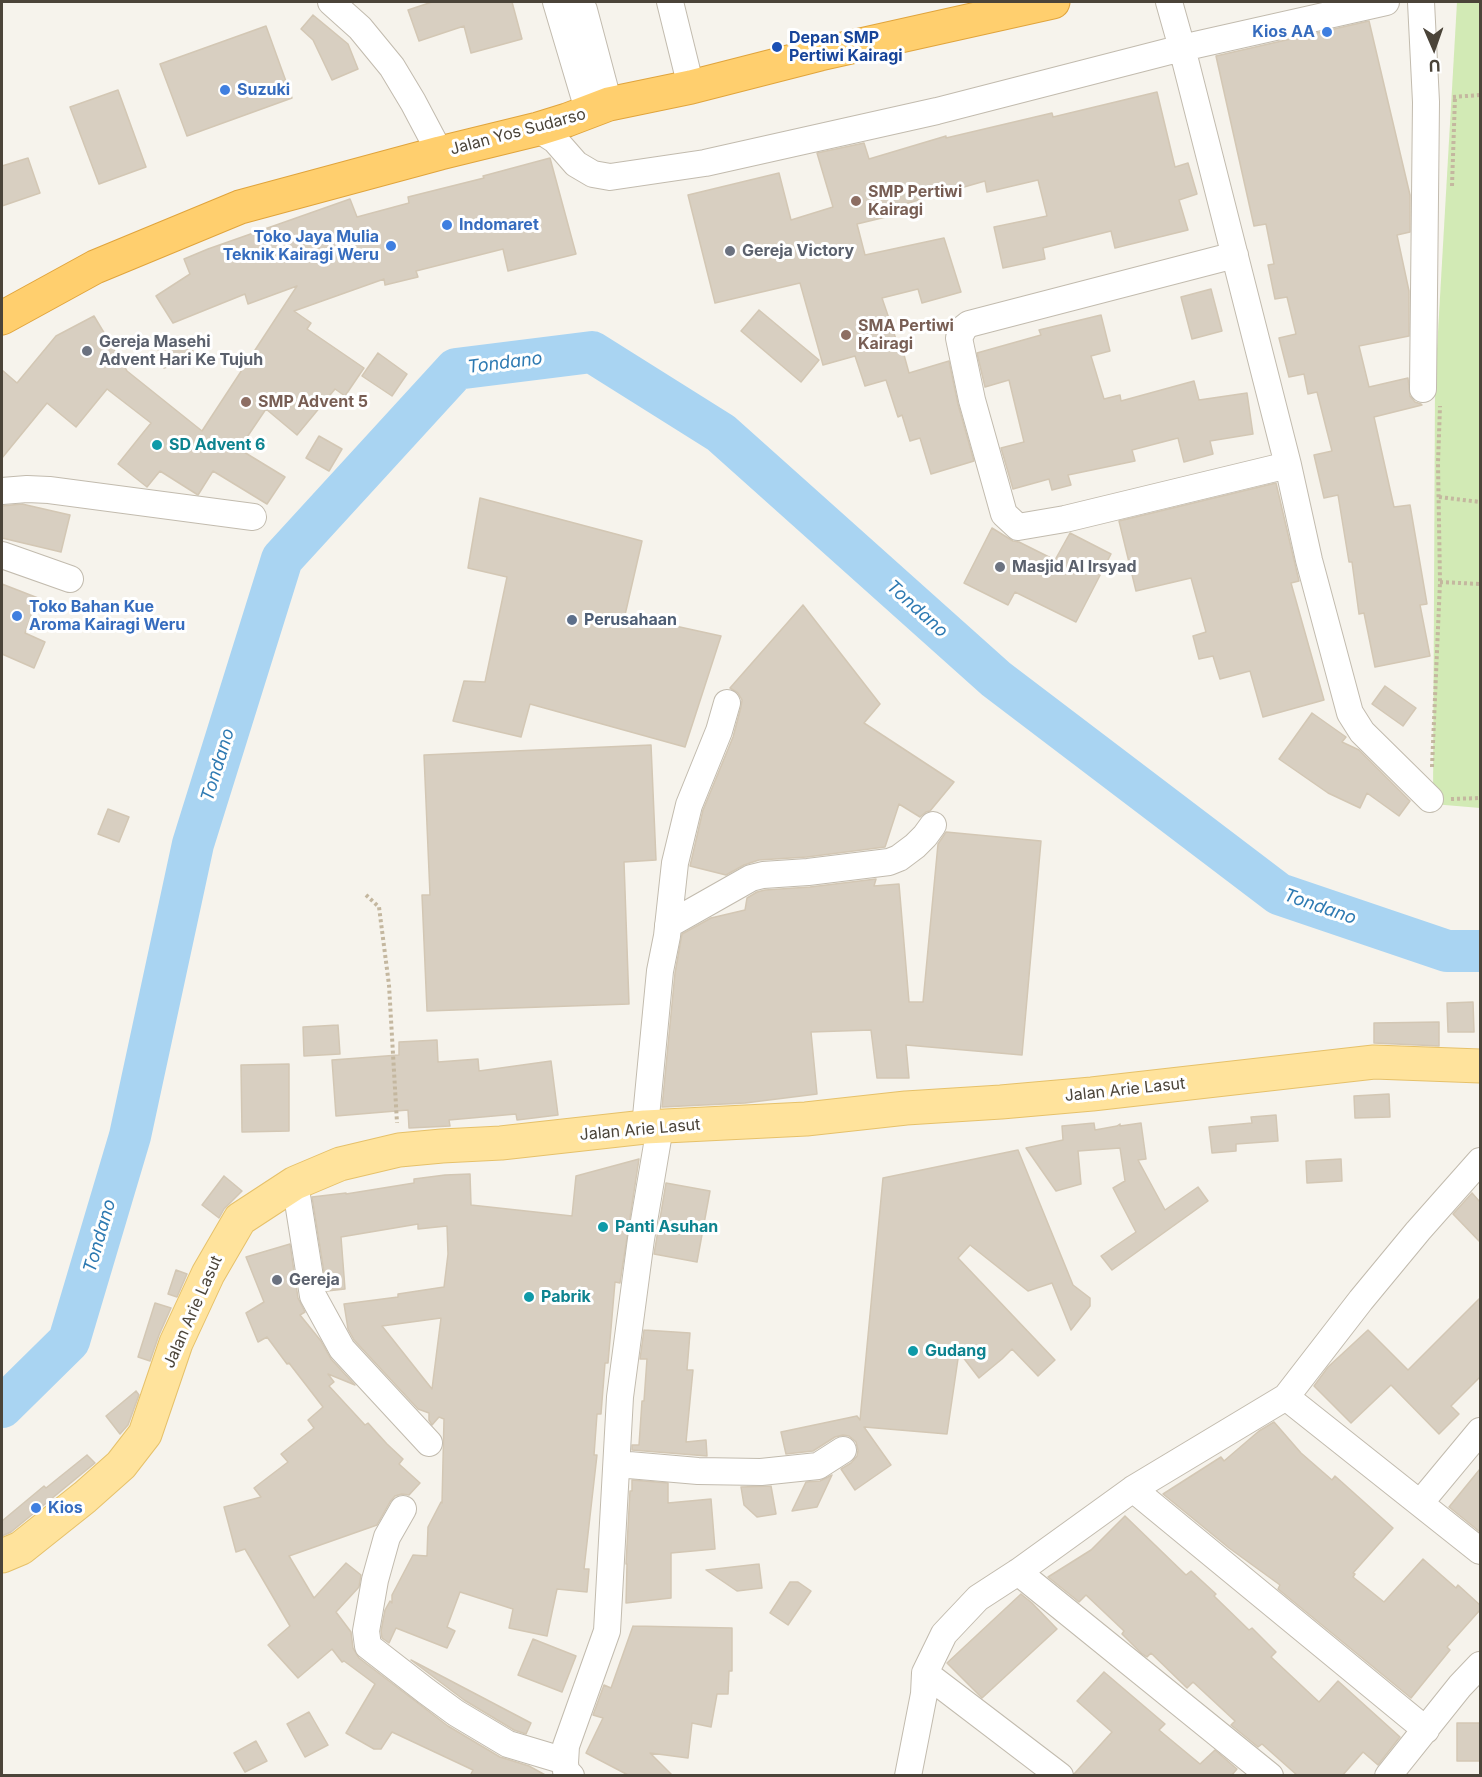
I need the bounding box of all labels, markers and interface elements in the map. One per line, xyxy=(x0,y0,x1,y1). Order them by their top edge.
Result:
north arrow xyxy=(1404,18,1464,78)
place label: Kios AA xyxy=(1252,22,1315,42)
marker: Kios AA xyxy=(1320,25,1334,39)
place label: Depan SMP Pertiwi Kairagi xyxy=(789,28,903,66)
marker: Depan SMP Pertiwi Kairagi xyxy=(770,40,784,54)
text: U xyxy=(1428,56,1441,76)
place label: Suzuki xyxy=(237,80,290,100)
marker: Suzuki xyxy=(218,83,232,97)
street label: Jalan Yos Sudarso xyxy=(448,105,588,159)
place label: SMP Pertiwi Kairagi xyxy=(868,182,962,220)
marker: SMP Pertiwi Kairagi xyxy=(849,194,863,208)
place label: Indomaret xyxy=(459,215,539,235)
marker: Indomaret xyxy=(440,218,454,232)
place label: Toko Jaya Mulia Teknik Kairagi Weru xyxy=(223,227,379,265)
marker: Toko Jaya Mulia Teknik Kairagi Weru xyxy=(384,239,398,253)
place label: Gereja Victory xyxy=(742,241,854,261)
marker: Gereja Victory xyxy=(723,244,737,258)
place label: SMA Pertiwi Kairagi xyxy=(858,316,954,354)
marker: SMA Pertiwi Kairagi xyxy=(839,328,853,342)
place label: Gereja Masehi Advent Hari Ke Tujuh xyxy=(99,332,263,370)
marker: Gereja Masehi Advent Hari Ke Tujuh xyxy=(80,344,94,358)
water label: Tondano xyxy=(466,348,544,378)
place label: SMP Advent 5 xyxy=(258,392,368,412)
marker: SMP Advent 5 xyxy=(239,395,253,409)
place label: SD Advent 6 xyxy=(169,435,265,455)
marker: SD Advent 6 xyxy=(150,438,164,452)
place label: Masjid Al Irsyad xyxy=(1012,557,1137,577)
marker: Masjid Al Irsyad xyxy=(993,560,1007,574)
water label: Tondano xyxy=(882,576,952,642)
place label: Toko Bahan Kue Aroma Kairagi Weru xyxy=(29,597,185,635)
marker: Toko Bahan Kue Aroma Kairagi Weru xyxy=(10,609,24,623)
place label: Perusahaan xyxy=(584,610,677,630)
marker: Perusahaan xyxy=(565,613,579,627)
water label: Tondano xyxy=(197,726,239,804)
water label: Tondano xyxy=(1281,885,1359,929)
street label: Jalan Arie Lasut xyxy=(1064,1074,1186,1106)
street label: Jalan Arie Lasut xyxy=(579,1115,701,1145)
water label: Tondano xyxy=(79,1197,121,1275)
place label: Panti Asuhan xyxy=(615,1217,718,1237)
marker: Panti Asuhan xyxy=(596,1220,610,1234)
street label: Jalan Arie Lasut xyxy=(160,1253,226,1371)
place label: Gereja xyxy=(289,1270,340,1290)
marker: Gereja xyxy=(270,1273,284,1287)
place label: Pabrik xyxy=(541,1287,591,1307)
marker: Pabrik xyxy=(522,1290,536,1304)
place label: Gudang xyxy=(925,1341,986,1361)
marker: Gudang xyxy=(906,1344,920,1358)
place label: Kios xyxy=(48,1498,83,1518)
marker: Kios xyxy=(29,1501,43,1515)

